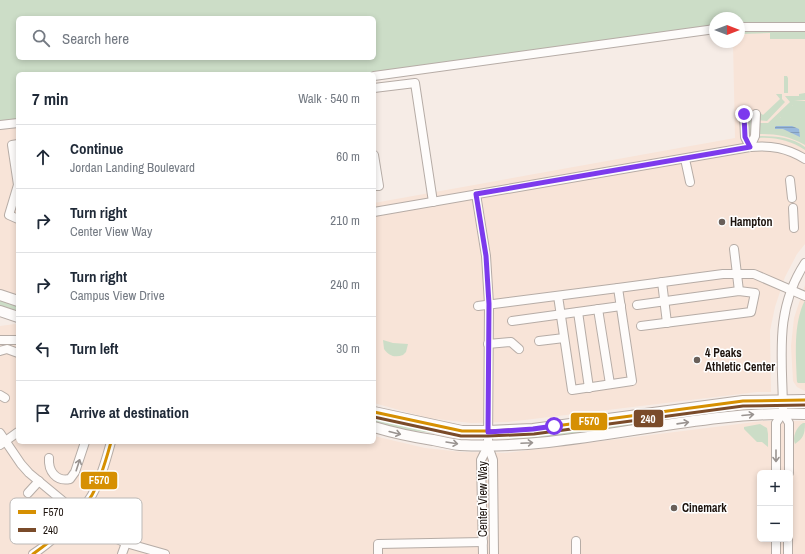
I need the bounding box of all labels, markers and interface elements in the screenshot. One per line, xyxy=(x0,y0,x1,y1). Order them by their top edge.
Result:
north arrow xyxy=(709,12,745,48)
search box xyxy=(16,16,376,60)
icon: search xyxy=(30,27,52,49)
text: Search here xyxy=(62,28,129,49)
text: 7 min xyxy=(32,87,68,110)
text: Walk · 540 m xyxy=(298,90,360,107)
route end xyxy=(735,105,753,123)
text: Continue xyxy=(70,138,123,159)
icon: ahead xyxy=(32,146,54,168)
text: 60 m xyxy=(336,148,360,165)
text: Jordan Landing Boulevard xyxy=(70,159,195,176)
text: Turn right xyxy=(70,202,127,223)
icon: right xyxy=(32,210,54,232)
text: 210 m xyxy=(330,212,360,229)
place label: Hampton xyxy=(730,214,773,230)
marker: Hampton xyxy=(717,217,727,227)
text: Center View Way xyxy=(70,223,152,240)
text: Turn right xyxy=(70,266,127,287)
icon: right xyxy=(32,274,54,296)
text: 240 m xyxy=(330,276,360,293)
text: Campus View Drive xyxy=(70,287,165,304)
icon: left xyxy=(32,338,54,360)
text: Turn left xyxy=(70,338,118,359)
text: 30 m xyxy=(336,340,360,357)
place label: 4 Peaks Athletic Center xyxy=(705,345,775,375)
marker: 4 Peaks Athletic Center xyxy=(692,355,702,365)
icon: arrive xyxy=(32,402,54,424)
text: Arrive at destination xyxy=(70,402,189,423)
line badge: 240 xyxy=(633,409,664,428)
line badge: F570 xyxy=(570,412,608,431)
text: 240 xyxy=(640,412,656,426)
one-way arrow xyxy=(741,412,754,419)
text: F570 xyxy=(579,414,599,428)
route start xyxy=(545,417,563,435)
one-way arrow xyxy=(677,419,690,427)
one-way arrow xyxy=(388,430,401,437)
one-way arrow xyxy=(445,440,458,448)
one-way arrow xyxy=(520,440,533,447)
one-way arrow xyxy=(772,449,780,462)
one-way arrow xyxy=(74,459,82,471)
street label: Center View Way xyxy=(475,461,491,537)
map controls xyxy=(757,470,793,542)
button: + xyxy=(757,470,793,506)
line badge: F570 xyxy=(80,471,118,490)
text: F570 xyxy=(89,473,109,487)
legend xyxy=(10,498,142,544)
place label: Cinemark xyxy=(682,500,727,516)
marker: Cinemark xyxy=(669,503,679,513)
text: F570 xyxy=(43,505,64,519)
button: − xyxy=(757,506,793,542)
text: 240 xyxy=(43,523,58,537)

